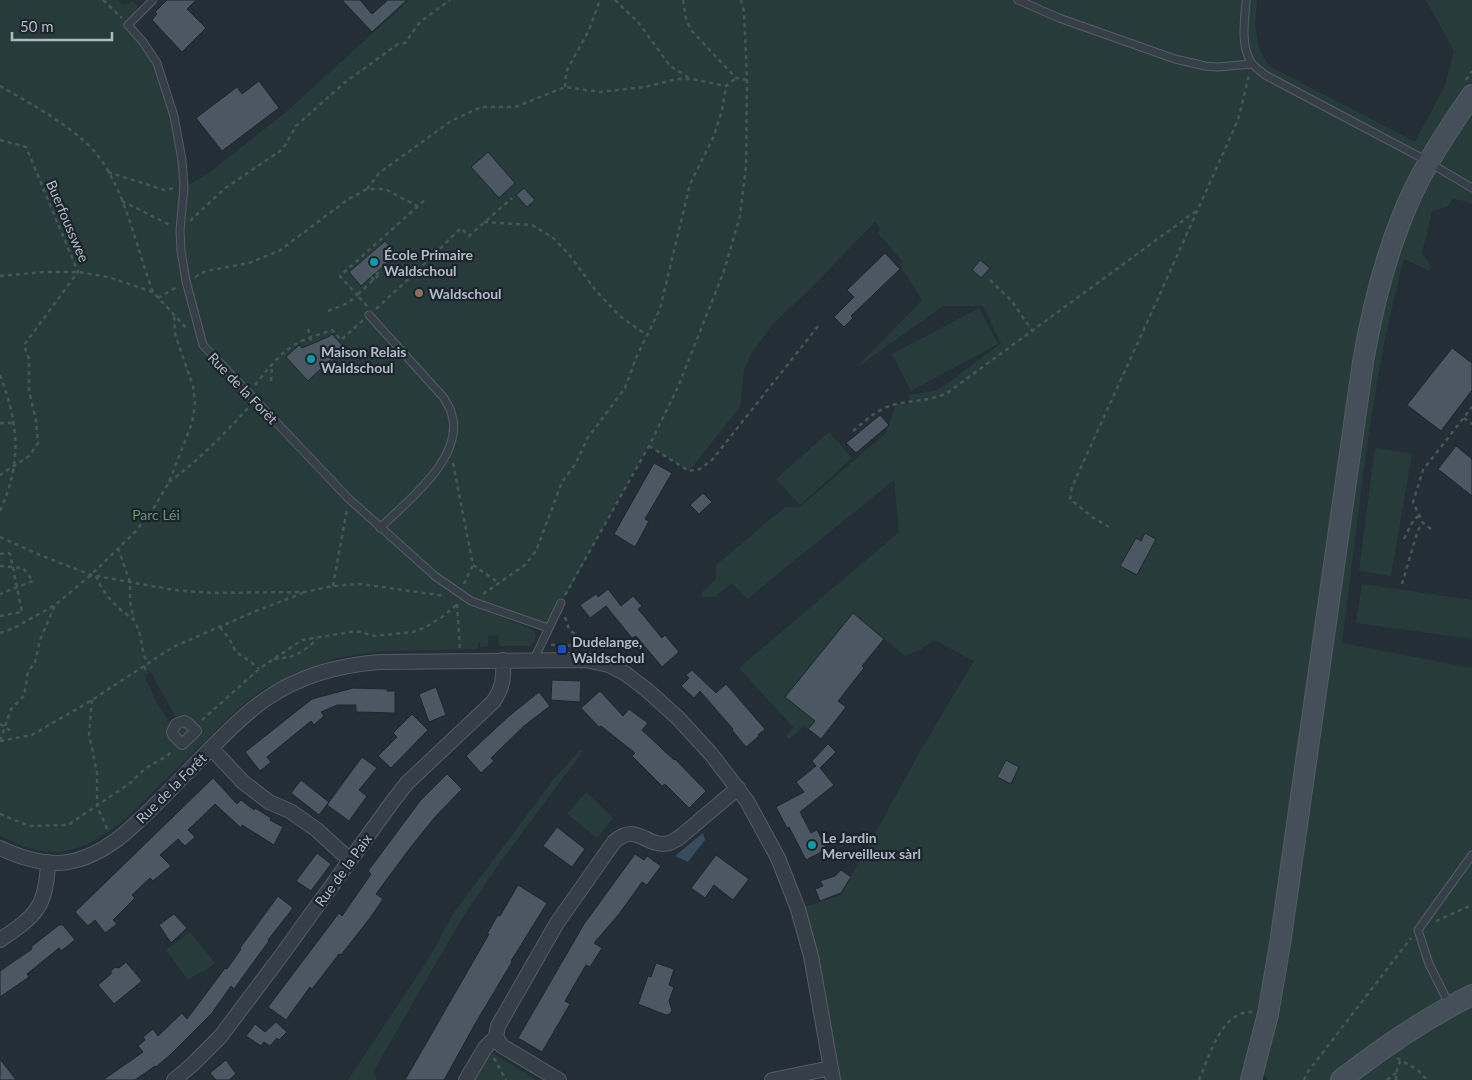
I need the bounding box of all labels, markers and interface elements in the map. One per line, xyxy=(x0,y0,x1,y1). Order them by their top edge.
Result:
scale bar xyxy=(12,10,112,42)
text: 50 m xyxy=(20,17,54,35)
street label: Buerfousswee xyxy=(43,177,93,265)
place label: École Primaire Waldschoul xyxy=(384,246,474,279)
marker: École Primaire Waldschoul xyxy=(368,256,380,268)
place label: Waldschoul xyxy=(429,285,502,302)
marker: Waldschoul xyxy=(413,287,425,299)
place label: Maison Relais Waldschoul xyxy=(321,343,407,376)
street label: Rue de la Forêt xyxy=(205,349,281,427)
marker: Maison Relais Waldschoul xyxy=(305,353,317,365)
park label: Parc Léi xyxy=(132,506,180,523)
place label: Dudelange, Waldschoul xyxy=(572,633,645,666)
marker: Dudelange, Waldschoul xyxy=(556,643,568,655)
street label: Rue de la Forêt xyxy=(132,749,210,827)
place label: Le Jardin Merveilleux sàrl xyxy=(822,829,921,862)
street label: Rue de la Paix xyxy=(311,830,375,910)
marker: Le Jardin Merveilleux sàrl xyxy=(806,839,818,851)

